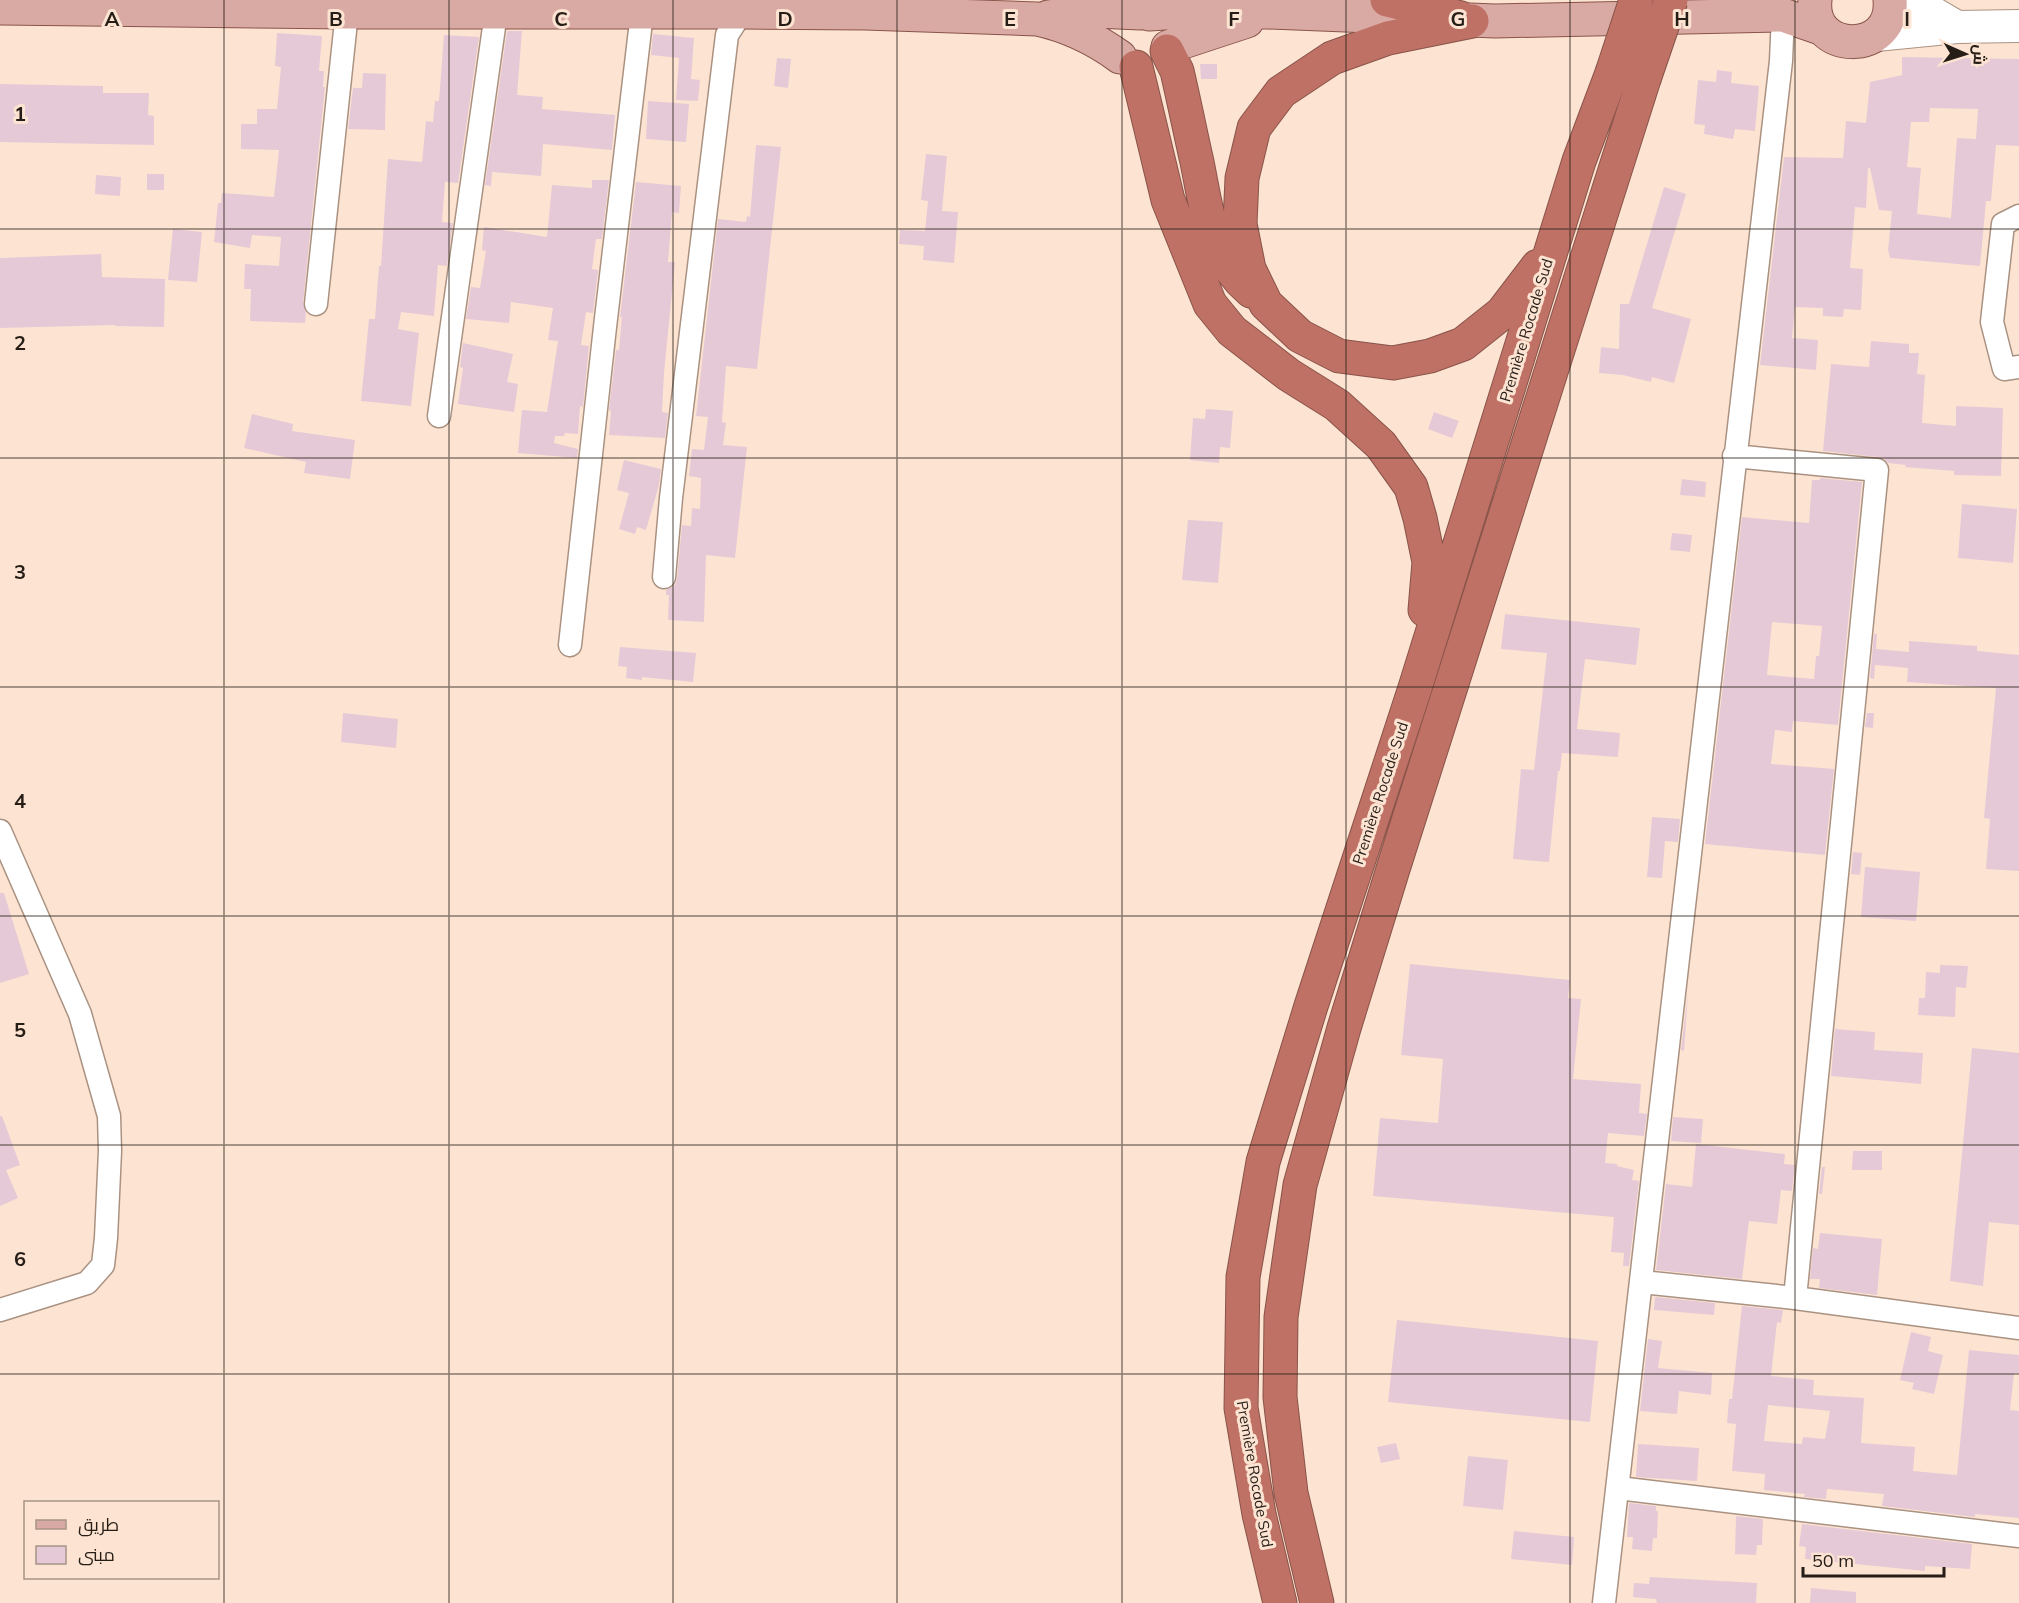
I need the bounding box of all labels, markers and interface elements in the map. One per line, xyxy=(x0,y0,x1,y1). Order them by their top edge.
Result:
text: A xyxy=(105,6,120,31)
text: B xyxy=(329,6,343,31)
text: C xyxy=(554,6,568,31)
text: D xyxy=(777,6,793,31)
text: E xyxy=(1004,6,1016,31)
text: F xyxy=(1228,6,1240,31)
text: G xyxy=(1451,6,1465,31)
text: H xyxy=(1674,6,1690,31)
text: I xyxy=(1904,6,1910,31)
north arrow xyxy=(1935,24,1995,84)
text: ش xyxy=(1969,44,1991,66)
text: 1 xyxy=(14,101,26,126)
street label: Première Rocade Sud xyxy=(1495,256,1557,404)
text: 2 xyxy=(14,330,26,355)
text: 3 xyxy=(14,559,26,584)
street label: Première Rocade Sud xyxy=(1348,719,1412,867)
text: 4 xyxy=(14,788,26,813)
text: 5 xyxy=(14,1017,26,1042)
text: 6 xyxy=(14,1246,26,1271)
street label: Première Rocade Sud xyxy=(1233,1399,1277,1549)
legend xyxy=(24,1501,219,1579)
text: طريق xyxy=(78,1513,119,1537)
scale bar xyxy=(1803,1540,1944,1578)
text: مبنى xyxy=(78,1543,115,1566)
text: 50 m xyxy=(1812,1549,1854,1572)

